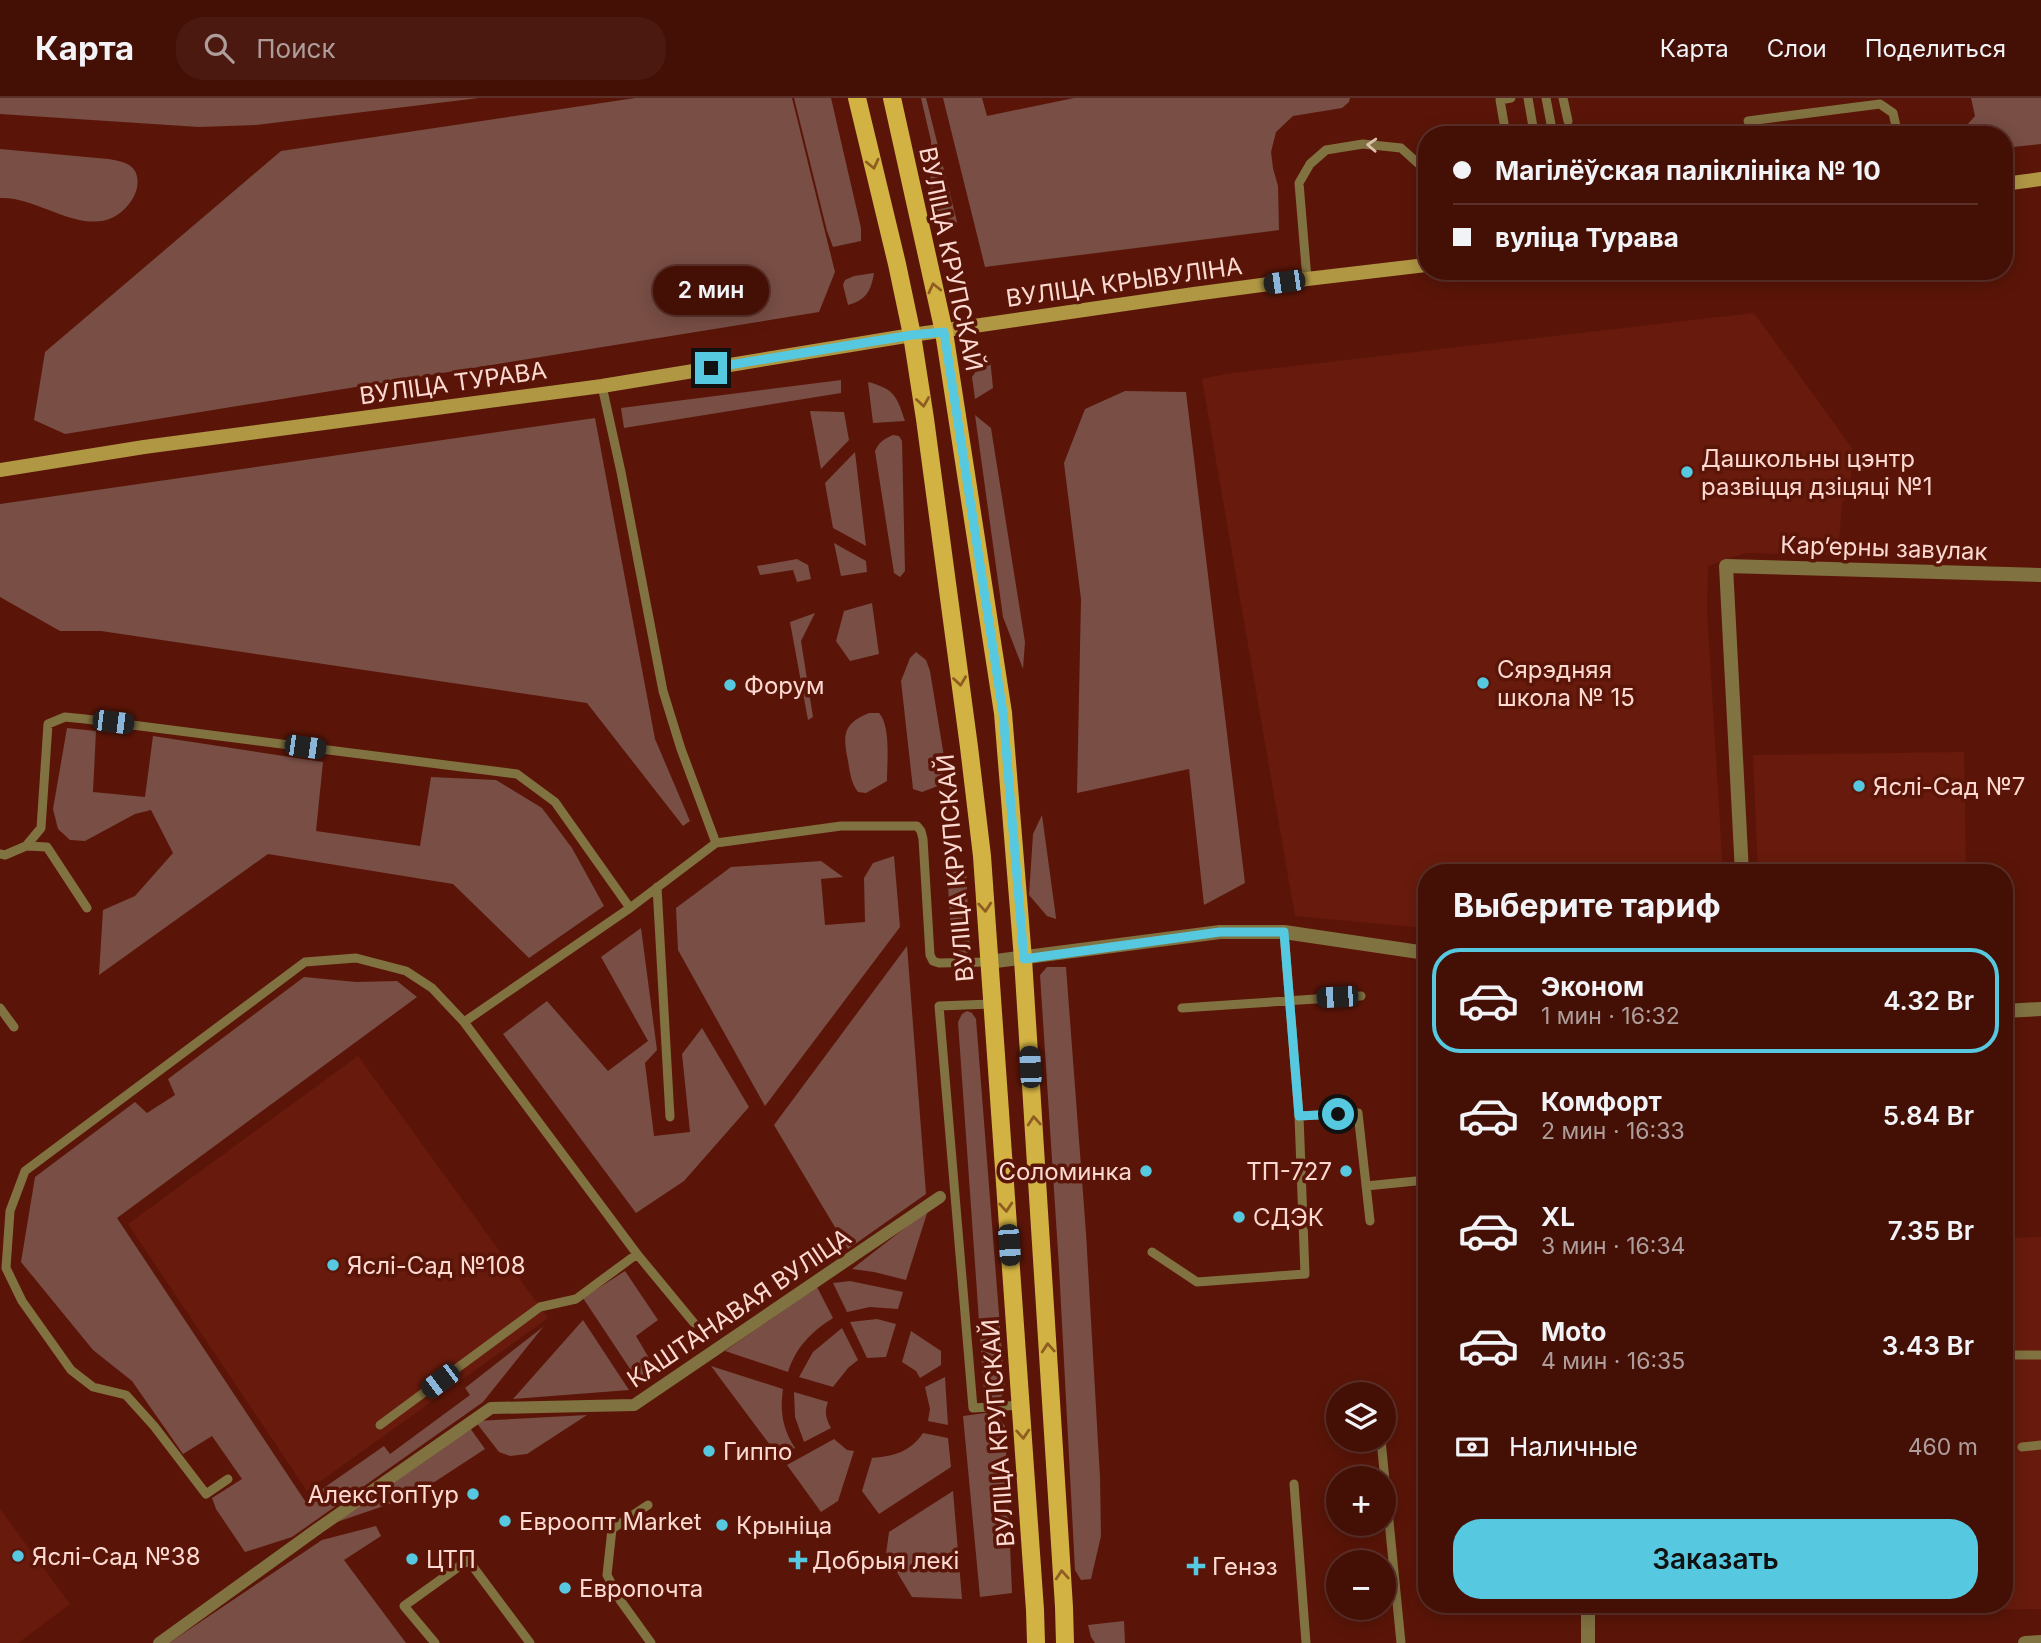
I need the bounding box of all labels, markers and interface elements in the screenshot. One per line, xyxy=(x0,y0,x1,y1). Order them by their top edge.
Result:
search box xyxy=(176,17,666,80)
text: Карта xyxy=(35,28,134,68)
icon: search xyxy=(200,29,238,67)
text: Поиск xyxy=(256,33,335,64)
text: Карта xyxy=(1660,34,1729,63)
text: Слои xyxy=(1767,34,1827,63)
text: Поделиться xyxy=(1865,34,2006,63)
one-way arrow xyxy=(1366,138,1377,153)
street label: ВУЛІЦА КРУПСКАЙ xyxy=(913,144,990,374)
text: Магілёўская паліклініка № 10 xyxy=(1495,155,1881,186)
one-way arrow xyxy=(865,158,879,170)
text: вуліца Турава xyxy=(1495,222,1679,253)
street label: ВУЛІЦА КРЫВУЛІНА xyxy=(1004,251,1244,313)
callout: 2 мин xyxy=(653,266,769,316)
car xyxy=(1262,269,1307,295)
text: 2 мин xyxy=(678,276,744,304)
one-way arrow xyxy=(927,282,942,294)
route end xyxy=(695,352,727,384)
street label: ВУЛІЦА ТУРАВА xyxy=(358,356,548,410)
one-way arrow xyxy=(915,397,930,408)
place label: Дашкольны цэнтр развіцця дзіцяці №1 xyxy=(1701,444,1933,501)
marker: Дашкольны цэнтр развіцця дзіцяці №1 xyxy=(1679,464,1695,480)
street label: Карʼерны завулак xyxy=(1780,530,1988,566)
place label: Сярэдняя школа № 15 xyxy=(1497,655,1635,712)
place label: Форум xyxy=(744,671,824,700)
one-way arrow xyxy=(953,675,968,686)
marker: Сярэдняя школа № 15 xyxy=(1475,675,1491,691)
marker: Форум xyxy=(722,677,738,693)
car xyxy=(91,709,136,735)
car xyxy=(283,734,328,760)
street label: ВУЛІЦА КРУПСКАЙ xyxy=(930,753,979,983)
place label: Яслі-Сад №7 xyxy=(1873,772,2025,801)
marker: Яслі-Сад №7 xyxy=(1851,778,1867,794)
text: Выберите тариф xyxy=(1453,886,1721,925)
one-way arrow xyxy=(977,902,992,913)
icon: car xyxy=(1457,969,1520,1032)
text: Эконом xyxy=(1541,971,1644,1002)
car xyxy=(1316,985,1359,1009)
text: 4.32 Br xyxy=(1883,985,1974,1016)
text: 1 мин · 16:32 xyxy=(1541,1002,1680,1030)
car xyxy=(1019,1045,1042,1089)
icon: car xyxy=(1457,1084,1520,1147)
text: Комфорт xyxy=(1541,1086,1662,1117)
route start xyxy=(1322,1098,1354,1130)
text: 5.84 Br xyxy=(1883,1100,1974,1131)
one-way arrow xyxy=(1026,1115,1041,1126)
text: 2 мин · 16:33 xyxy=(1541,1117,1685,1145)
place label: Соломинка xyxy=(999,1157,1132,1186)
place label: ТП-727 xyxy=(1246,1157,1332,1186)
marker: Соломинка xyxy=(1138,1163,1154,1179)
marker: ТП-727 xyxy=(1338,1163,1354,1179)
icon: car xyxy=(1457,1199,1520,1262)
text: XL xyxy=(1541,1201,1575,1232)
one-way arrow xyxy=(998,1202,1013,1213)
place label: СДЭК xyxy=(1253,1203,1324,1232)
marker: СДЭК xyxy=(1231,1209,1247,1225)
text: 7.35 Br xyxy=(1888,1215,1974,1246)
street label: КАШТАНАВАЯ ВУЛІЦА xyxy=(622,1222,856,1394)
car xyxy=(998,1223,1021,1267)
text: 3 мин · 16:34 xyxy=(1541,1232,1685,1260)
place label: Яслі-Сад №108 xyxy=(347,1251,526,1280)
marker: Яслі-Сад №108 xyxy=(325,1257,341,1273)
icon: car xyxy=(1457,1314,1520,1377)
text: Moto xyxy=(1541,1316,1606,1347)
street label: ВУЛІЦА КРУПСКАЙ xyxy=(975,1318,1020,1548)
text: 3.43 Br xyxy=(1882,1330,1974,1361)
one-way arrow xyxy=(1041,1342,1056,1353)
text: 4 мин · 16:35 xyxy=(1541,1347,1685,1375)
car xyxy=(417,1360,464,1402)
map controls xyxy=(1326,1382,1396,1620)
button: layers xyxy=(1326,1382,1396,1452)
icon: cash xyxy=(1453,1428,1491,1466)
one-way arrow xyxy=(1015,1429,1030,1440)
text: Наличные xyxy=(1509,1431,1638,1462)
text: 460 m xyxy=(1908,1433,1978,1461)
place label: Гиппо xyxy=(723,1437,792,1466)
marker: Гиппо xyxy=(701,1443,717,1459)
button: + xyxy=(1326,1466,1396,1536)
place label: АлексТопТур xyxy=(308,1480,459,1509)
marker: АлексТопТур xyxy=(465,1486,481,1502)
place label: Евроопт Market xyxy=(519,1507,702,1536)
place label: Крыніца xyxy=(736,1511,832,1540)
marker: Евроопт Market xyxy=(497,1513,513,1529)
marker: Крыніца xyxy=(714,1517,730,1533)
button: Заказать xyxy=(1453,1519,1978,1599)
place label: Яслі-Сад №38 xyxy=(32,1542,201,1571)
place label: ЦТП xyxy=(426,1545,476,1574)
place label: Добрыя лекі xyxy=(812,1546,959,1575)
marker: Яслі-Сад №38 xyxy=(10,1548,26,1564)
button: − xyxy=(1326,1550,1396,1620)
marker: ЦТП xyxy=(404,1551,420,1567)
marker: Добрыя лекі xyxy=(790,1552,806,1568)
place label: Генэз xyxy=(1212,1552,1278,1581)
marker: Генэз xyxy=(1186,1556,1206,1576)
one-way arrow xyxy=(1055,1569,1070,1580)
place label: Европочта xyxy=(579,1574,703,1603)
marker: Европочта xyxy=(557,1580,573,1596)

